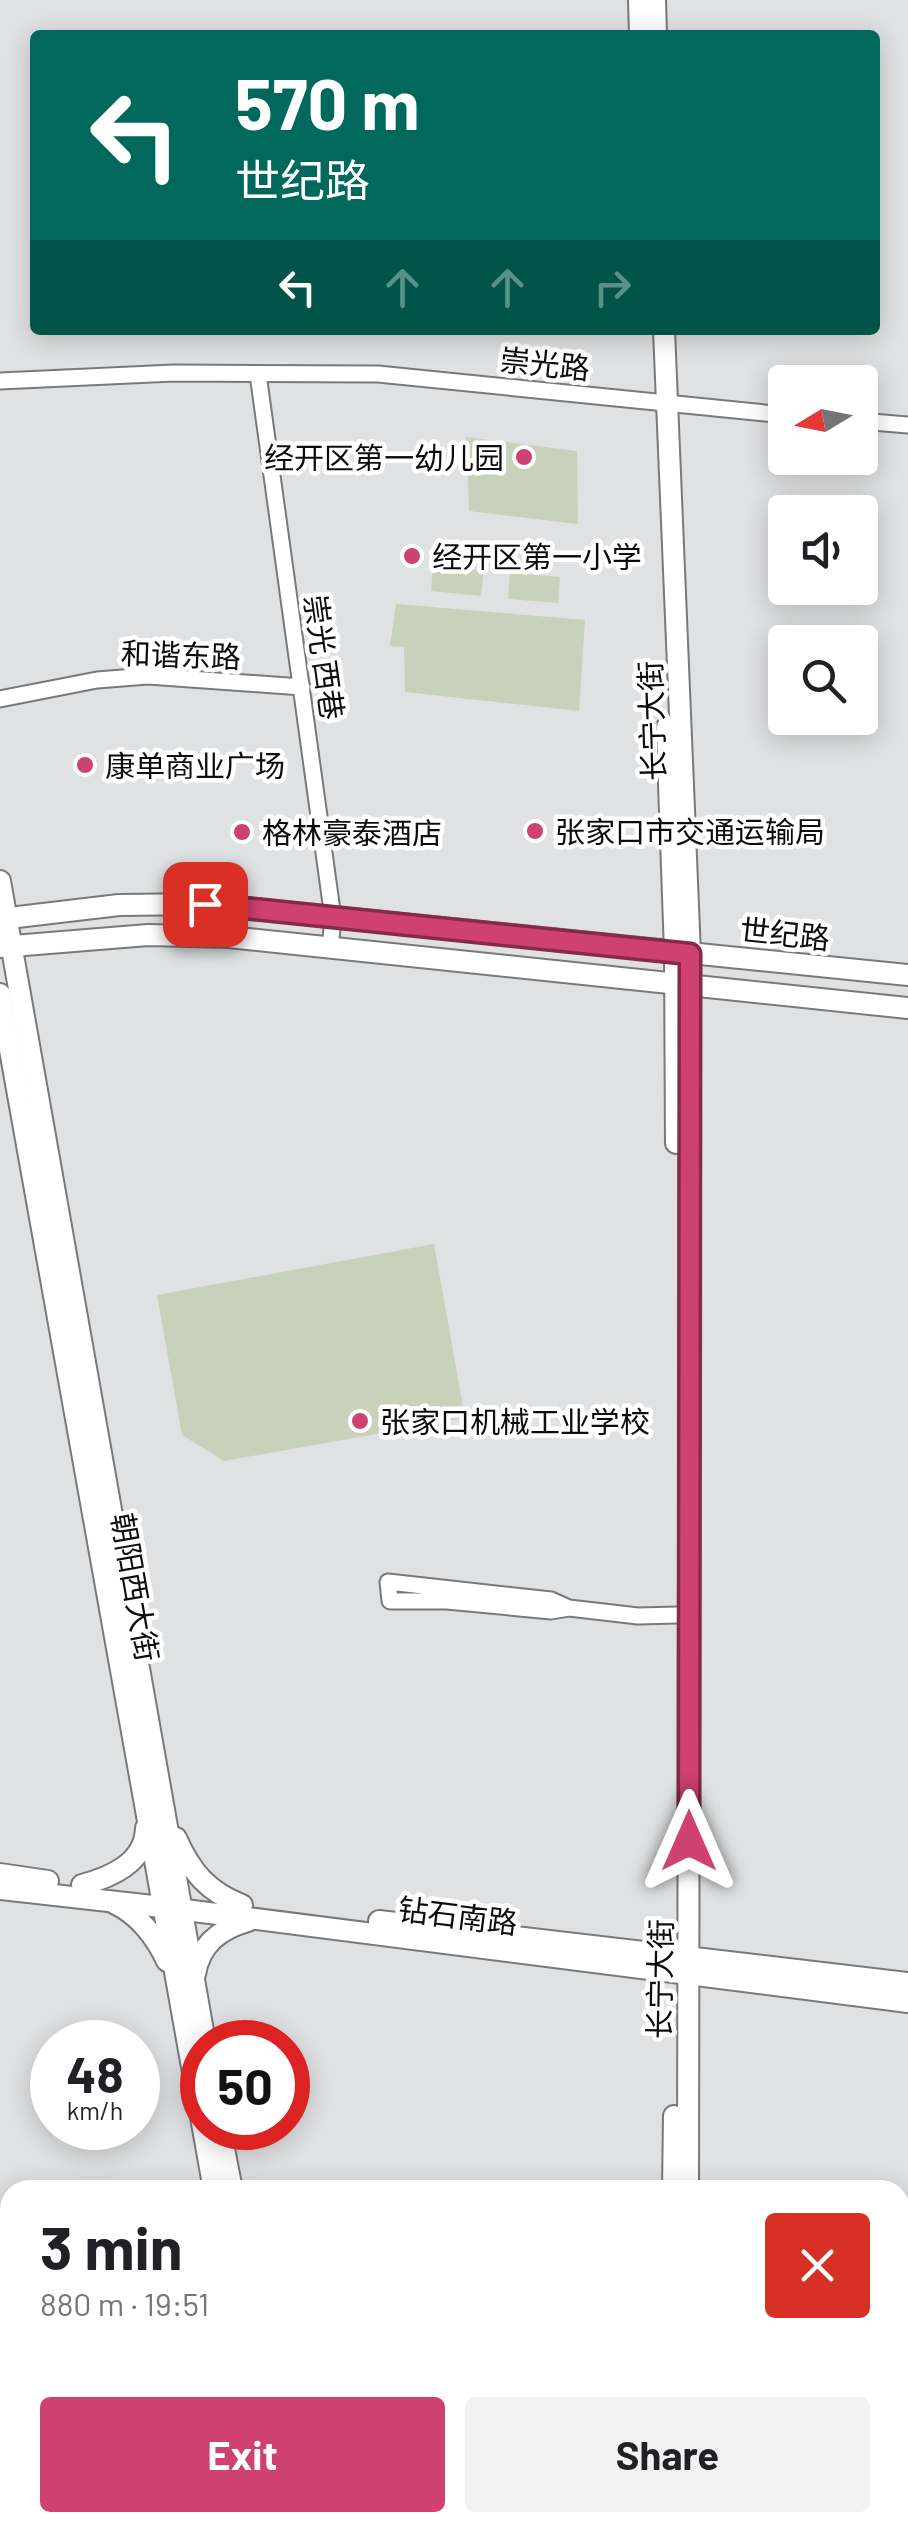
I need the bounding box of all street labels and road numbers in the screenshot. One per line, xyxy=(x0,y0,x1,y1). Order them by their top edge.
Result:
street label: 崇光路 xyxy=(498,340,592,386)
street label: 崇光 西巷 xyxy=(298,592,352,722)
street label: 和谐东路 xyxy=(120,634,242,674)
street label: 长宁大街 xyxy=(631,660,671,782)
street label: 世纪路 xyxy=(738,910,832,956)
street label: 朝阳西大街 xyxy=(105,1510,167,1664)
street label: 钻石南路 xyxy=(396,1890,520,1940)
street label: 长宁大街 xyxy=(640,1919,678,2039)

